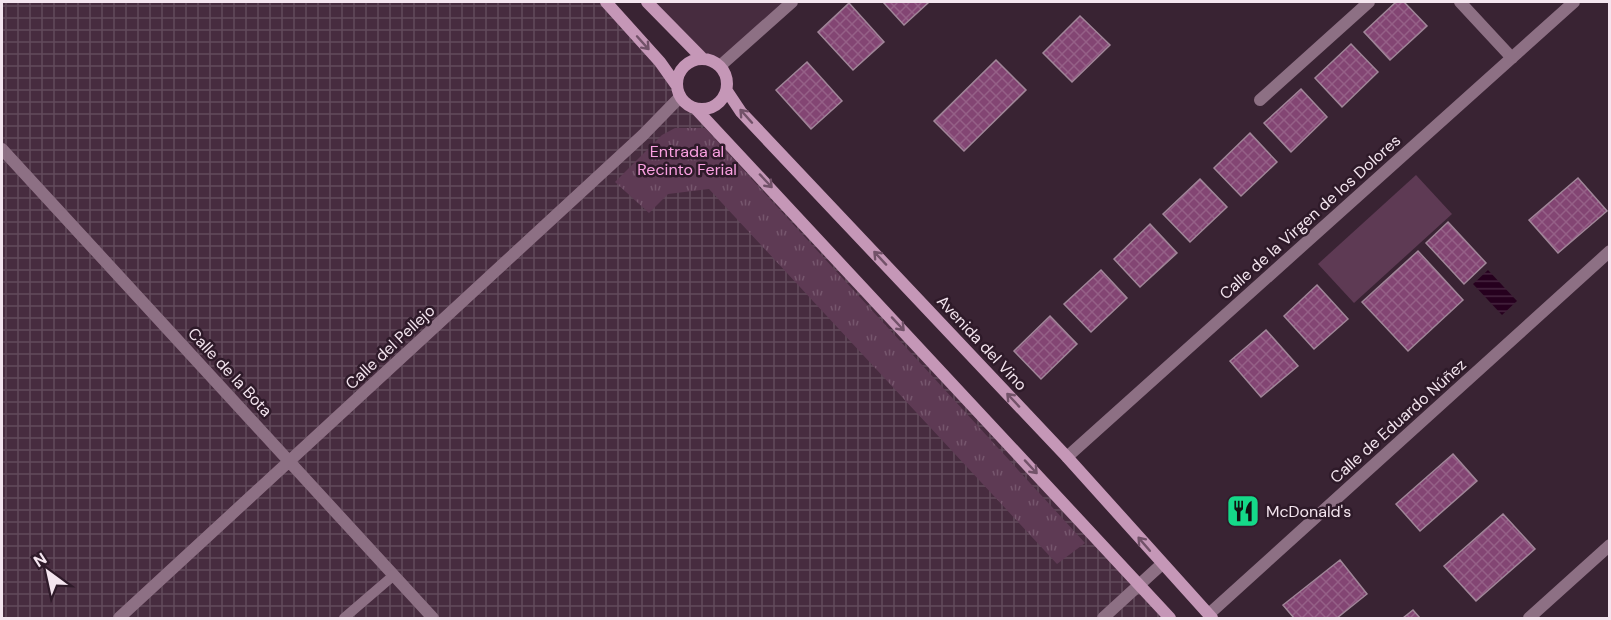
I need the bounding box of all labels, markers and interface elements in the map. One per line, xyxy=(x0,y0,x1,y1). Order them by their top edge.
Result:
one-way arrow xyxy=(636,35,650,50)
one-way arrow xyxy=(739,109,753,124)
street label: Calle de la Virgen de los Dolores xyxy=(1215,130,1405,304)
park label: Entrada al Recinto Ferial xyxy=(637,141,737,180)
one-way arrow xyxy=(758,174,773,189)
one-way arrow xyxy=(872,251,887,266)
street label: Avenida del Vino xyxy=(932,291,1032,395)
street label: Calle del Pellejo xyxy=(341,300,439,394)
one-way arrow xyxy=(891,317,905,332)
street label: Calle de la Bota xyxy=(183,323,277,421)
street label: Calle de Eduardo Núñez xyxy=(1326,354,1470,488)
one-way arrow xyxy=(1007,393,1021,408)
one-way arrow xyxy=(1024,459,1038,474)
restaurant icon: McDonald's xyxy=(1225,493,1261,529)
place label: McDonald's xyxy=(1266,501,1351,522)
one-way arrow xyxy=(1138,537,1152,553)
north arrow xyxy=(18,542,78,602)
text: N xyxy=(29,548,51,572)

